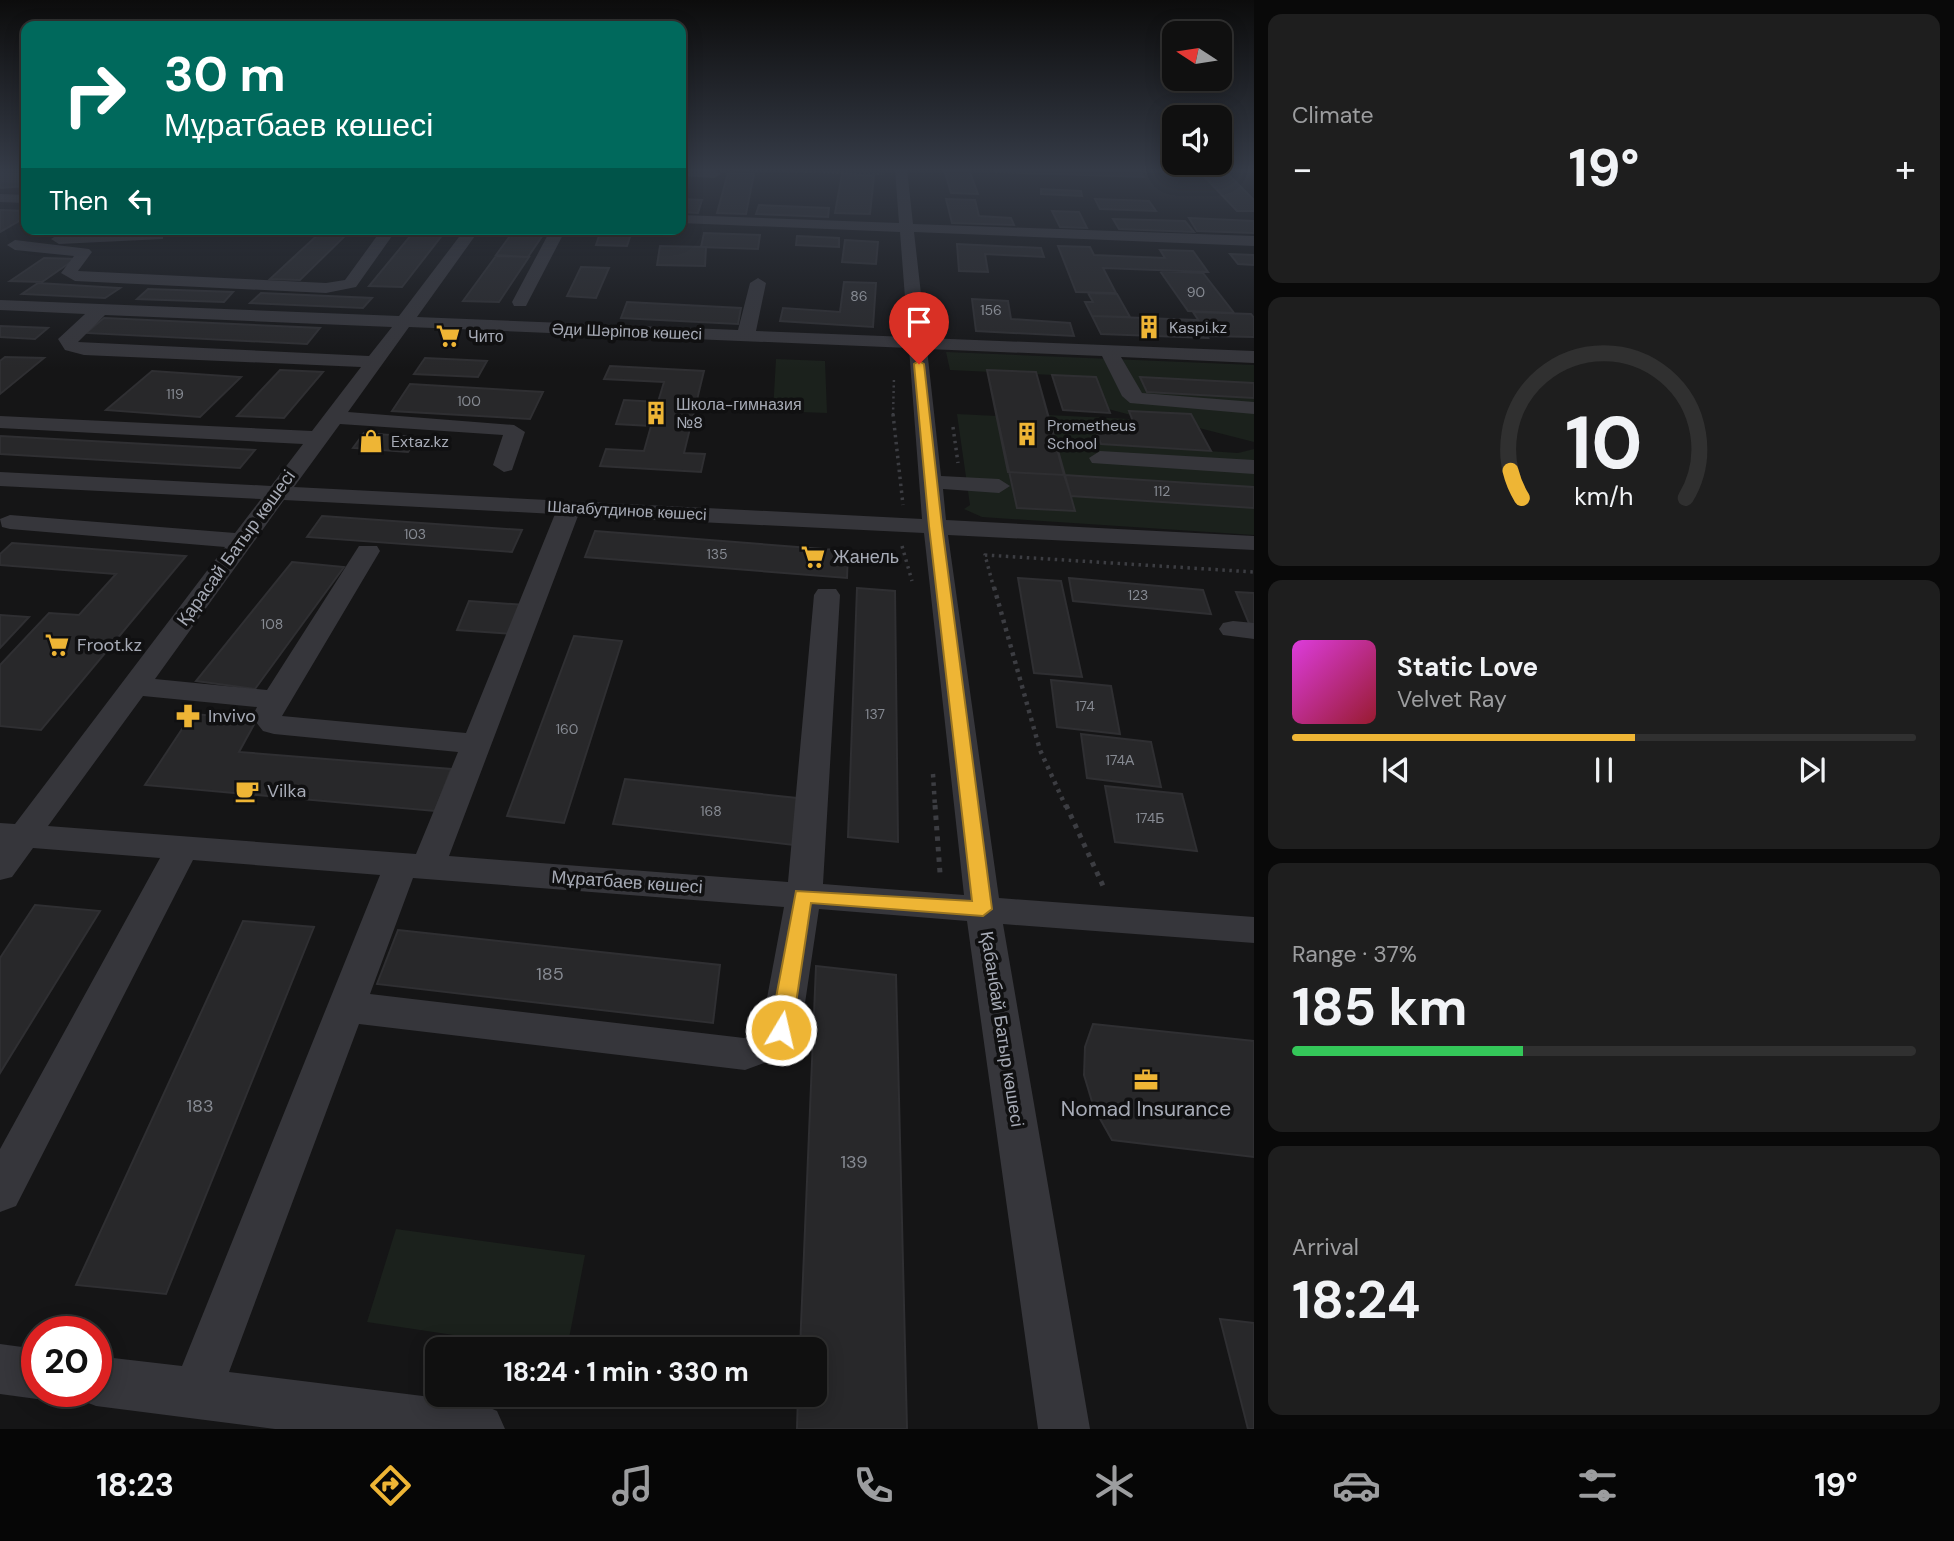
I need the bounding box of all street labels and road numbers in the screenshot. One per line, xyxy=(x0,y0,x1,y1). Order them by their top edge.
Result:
street label: Әди Шәріпов көшесі xyxy=(552,318,702,345)
street label: Қарасай Батыр көшесі xyxy=(171,465,301,631)
street label: Шагабутдинов көшесі xyxy=(547,496,707,525)
street label: Мұратбаев көшесі xyxy=(551,865,703,899)
street label: Қабанбай Батыр көшесі xyxy=(975,929,1029,1129)

